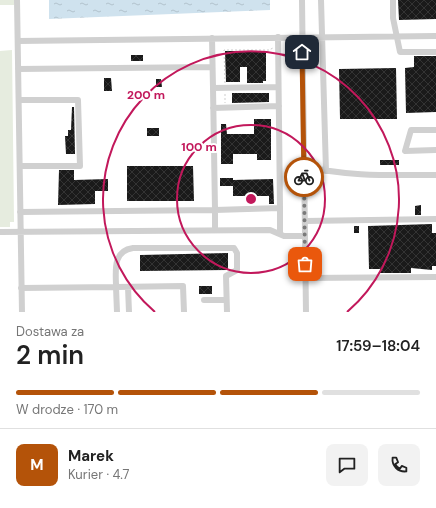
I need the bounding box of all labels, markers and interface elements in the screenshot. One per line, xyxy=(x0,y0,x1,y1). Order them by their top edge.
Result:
pin xyxy=(285,35,319,69)
icon: home xyxy=(291,41,313,63)
text: 200 m xyxy=(127,87,165,103)
text: 100 m xyxy=(181,139,217,155)
courier xyxy=(284,157,324,197)
icon: bike xyxy=(293,166,315,188)
centre of rings xyxy=(244,192,258,206)
pin xyxy=(288,247,322,281)
icon: bag xyxy=(294,253,316,275)
text: Dostawa za xyxy=(16,323,84,340)
text: 17:59–18:04 xyxy=(336,336,420,356)
text: 2 min xyxy=(16,338,84,372)
text: W drodze · 170 m xyxy=(16,401,118,418)
button: chat xyxy=(326,444,368,486)
button: phone xyxy=(378,444,420,486)
text: Marek xyxy=(68,446,114,466)
text: M xyxy=(30,455,44,475)
text: Kurier · 4.7 xyxy=(68,466,129,483)

